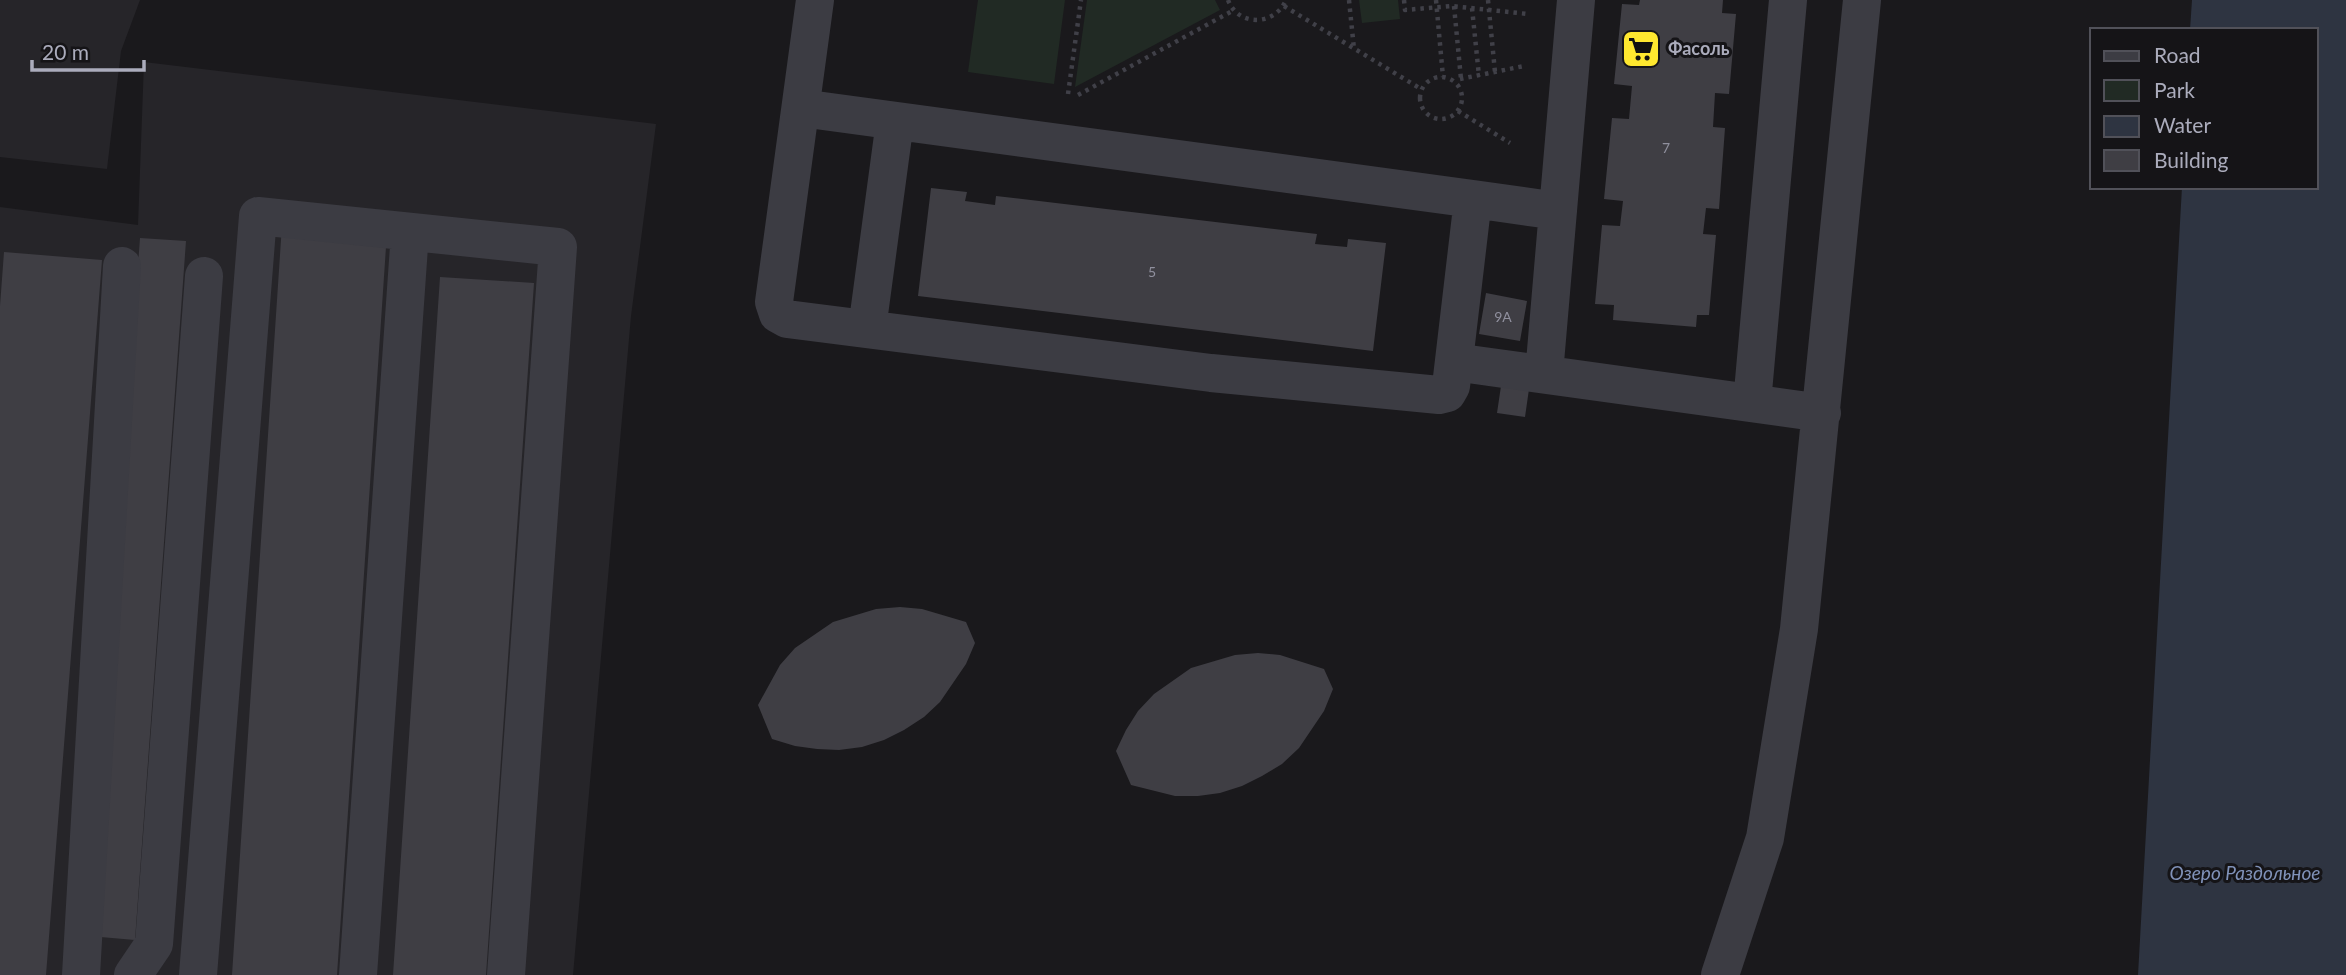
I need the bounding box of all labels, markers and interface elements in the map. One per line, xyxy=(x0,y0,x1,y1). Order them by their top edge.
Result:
scale bar xyxy=(32,28,144,72)
supermarket icon: Фасоль xyxy=(1620,28,1662,70)
legend xyxy=(2090,28,2318,189)
place label: Фасоль xyxy=(1668,37,1730,59)
text: 20 m xyxy=(42,39,89,64)
text: Road xyxy=(2154,42,2201,67)
text: Park xyxy=(2154,77,2195,102)
text: Water xyxy=(2154,112,2211,137)
house number: 7 xyxy=(1662,139,1670,156)
text: Building xyxy=(2154,147,2229,172)
house number: 5 xyxy=(1148,263,1156,280)
house number: 9А xyxy=(1494,308,1512,325)
water label: Озеро Раздольное xyxy=(2170,861,2320,884)

